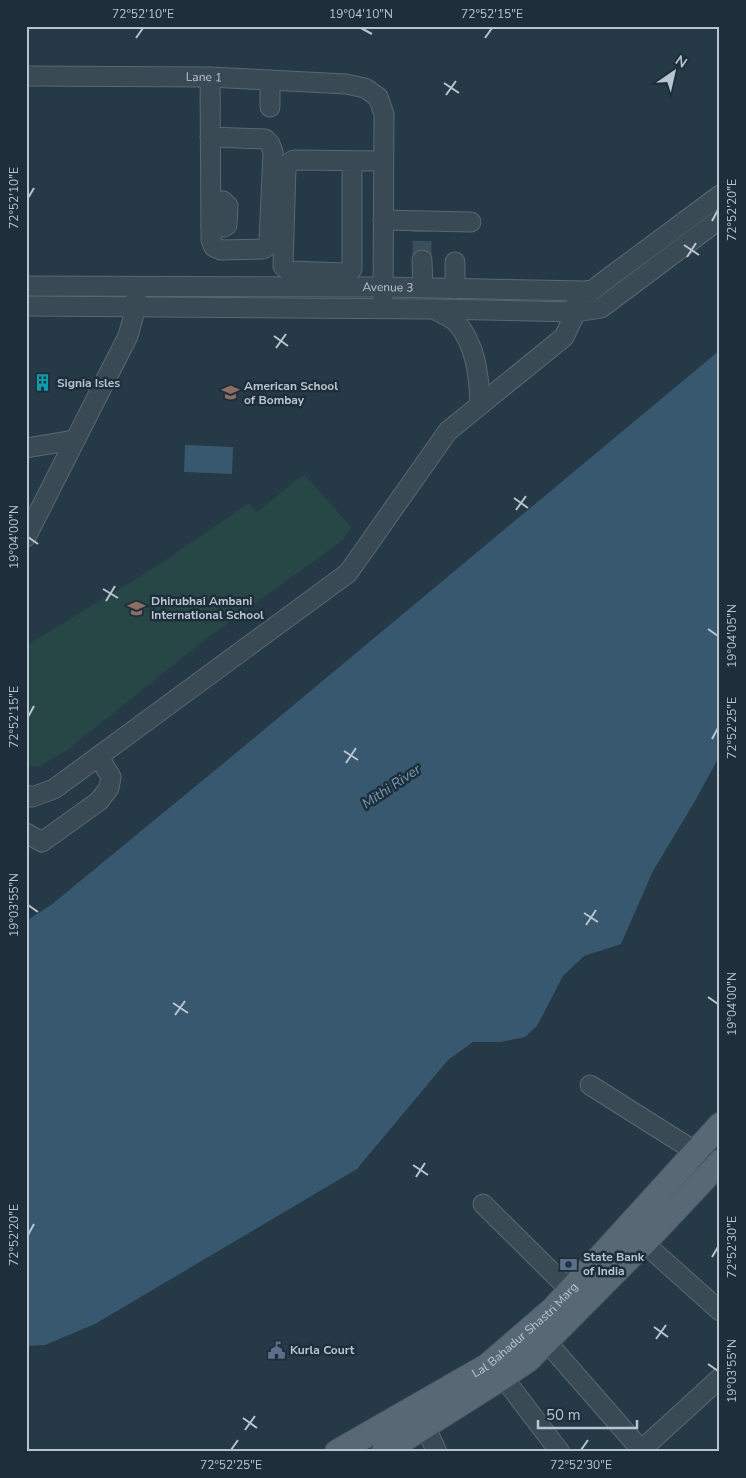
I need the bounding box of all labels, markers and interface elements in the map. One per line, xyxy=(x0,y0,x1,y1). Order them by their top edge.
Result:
text: 72°52'10"E xyxy=(112,6,174,22)
text: 19°04'10"N xyxy=(329,6,393,22)
text: 72°52'15"E xyxy=(461,6,523,22)
north arrow xyxy=(648,48,698,98)
text: N xyxy=(671,51,691,72)
street label: Lane 1 xyxy=(186,69,223,86)
text: 72°52'10"E xyxy=(6,167,22,229)
text: 72°52'20"E xyxy=(724,179,740,241)
street label: Avenue 3 xyxy=(362,279,414,296)
building icon: Signia Isles xyxy=(33,373,53,393)
place label: Signia Isles xyxy=(57,375,120,391)
place label: American School of Bombay xyxy=(244,378,338,408)
school or university icon: American School of Bombay xyxy=(220,383,240,403)
text: 19°04'00"N xyxy=(6,505,22,569)
place label: Dhirubhai Ambani International School xyxy=(151,593,264,623)
school or university icon: Dhirubhai Ambani International School xyxy=(127,598,147,618)
text: 19°04'05"N xyxy=(724,604,740,668)
text: 72°52'15"E xyxy=(6,686,22,748)
text: 72°52'25"E xyxy=(724,697,740,759)
water label: Mithi River xyxy=(358,759,425,813)
text: 19°03'55"N xyxy=(6,873,22,937)
text: 19°04'00"N xyxy=(724,972,740,1036)
text: 72°52'20"E xyxy=(6,1204,22,1266)
text: 72°52'30"E xyxy=(724,1216,740,1278)
place label: State Bank of India xyxy=(583,1249,645,1279)
bank icon: State Bank of India xyxy=(559,1254,579,1274)
street label: Lal Bahadur Shastri Marg xyxy=(469,1279,581,1381)
text: 19°03'55"N xyxy=(724,1339,740,1403)
public building icon: Kurla Court xyxy=(266,1340,286,1360)
place label: Kurla Court xyxy=(290,1342,355,1358)
scale bar xyxy=(538,1398,637,1430)
text: 50 m xyxy=(546,1405,581,1425)
text: 72°52'25"E xyxy=(200,1457,262,1473)
text: 72°52'30"E xyxy=(550,1457,612,1473)

